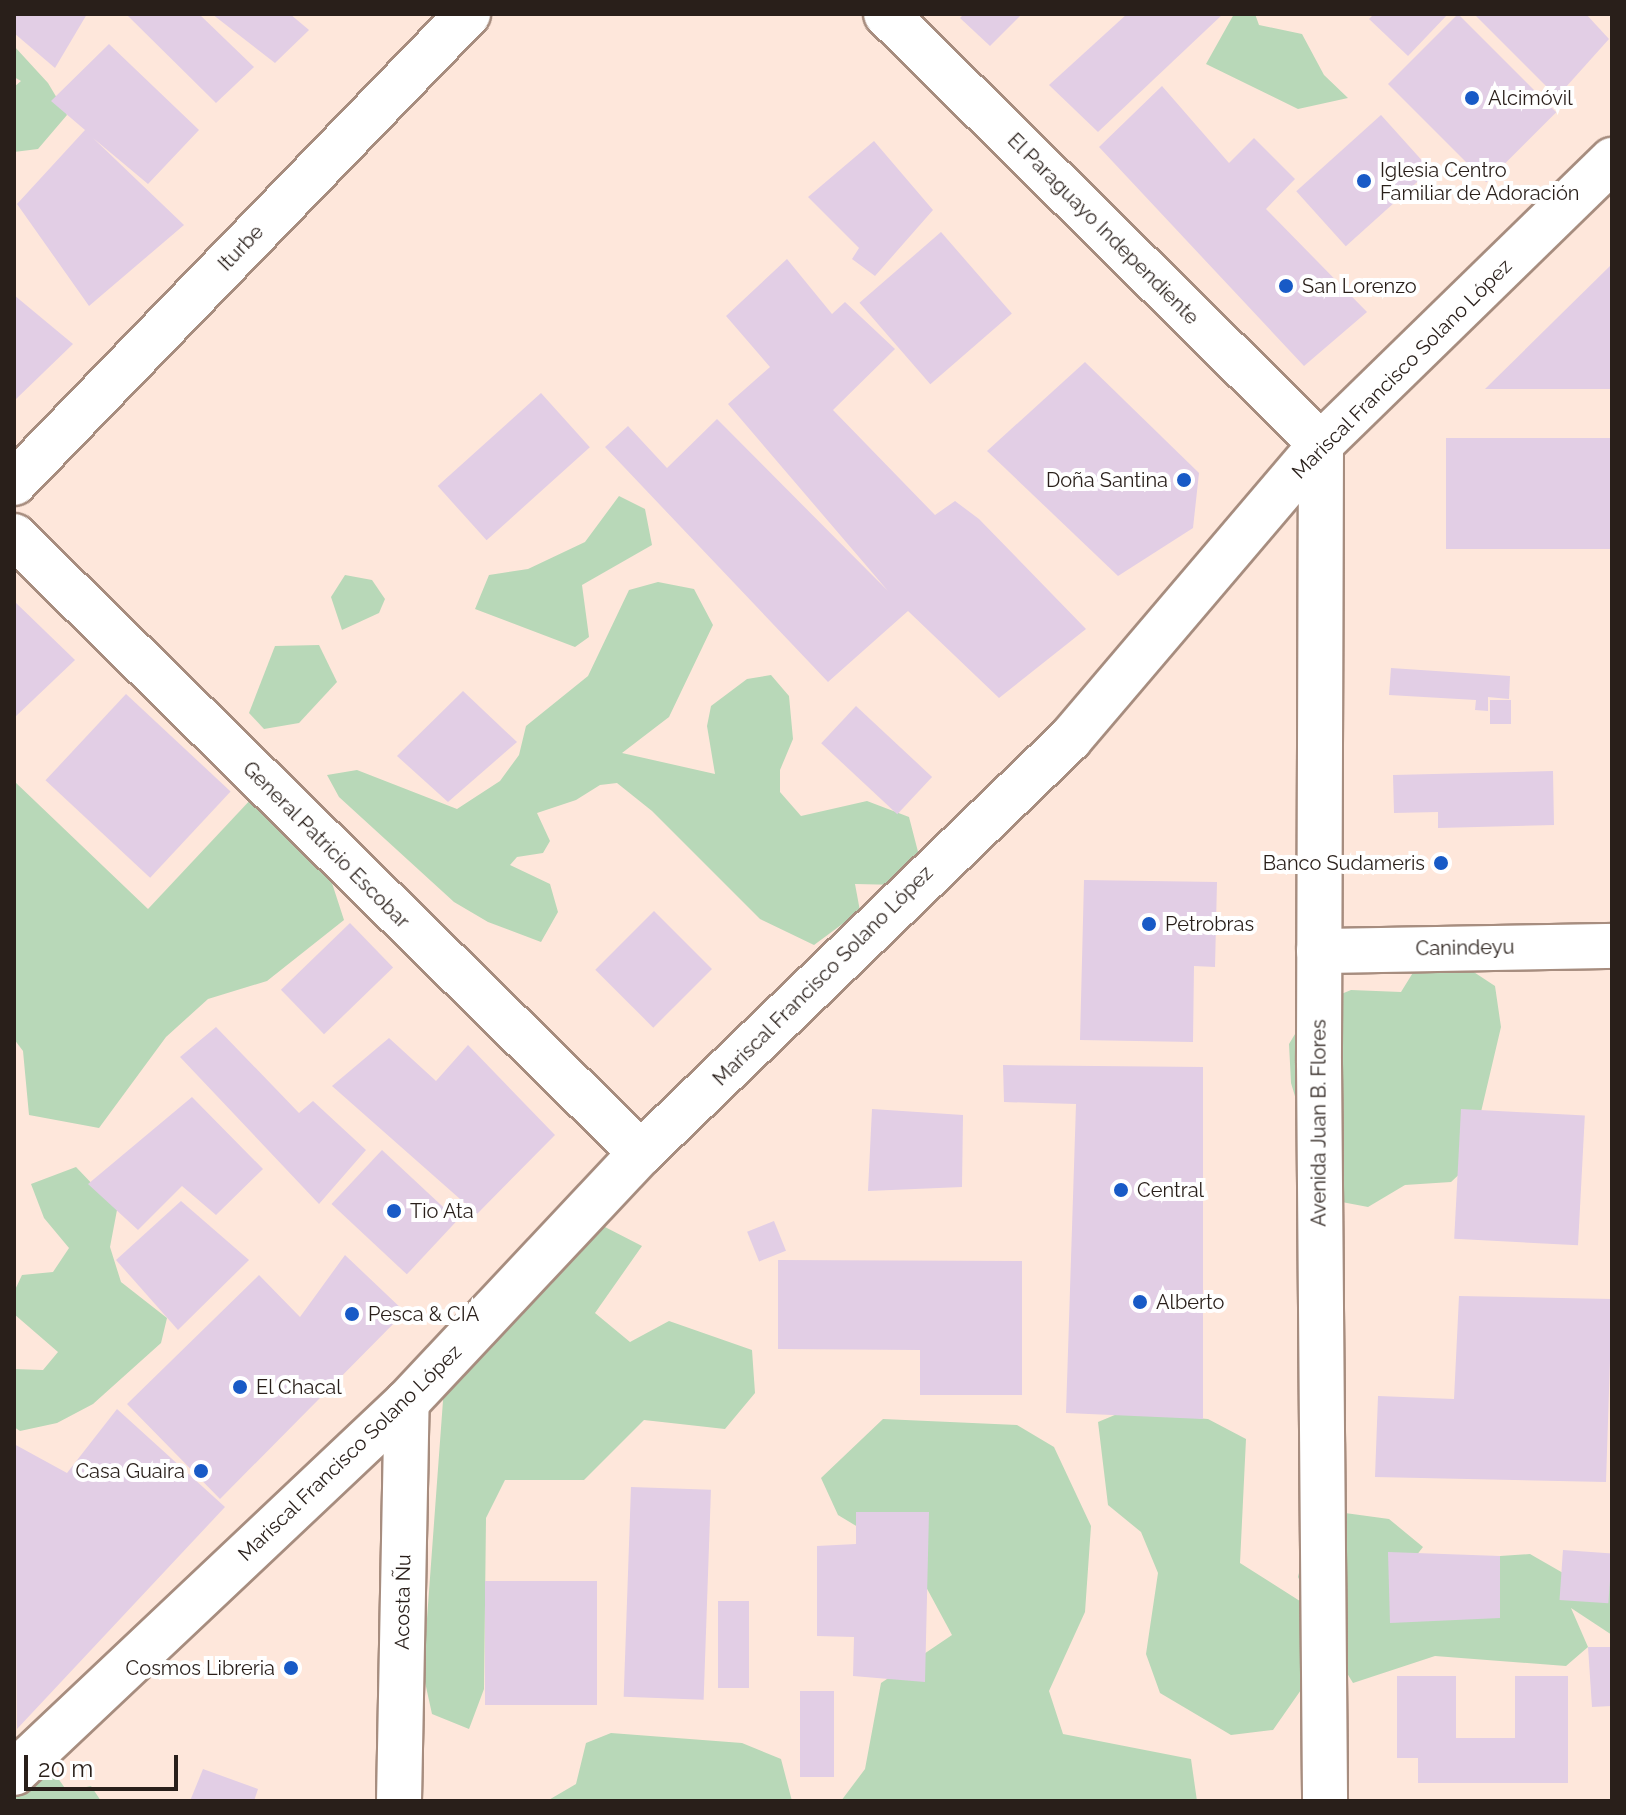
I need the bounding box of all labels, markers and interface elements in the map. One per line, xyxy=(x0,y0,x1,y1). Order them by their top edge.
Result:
place label: Alcimóvil xyxy=(1488,86,1573,110)
marker: Alcimóvil xyxy=(1463,89,1481,107)
street label: El Paraguayo Independiente xyxy=(1002,128,1204,330)
place label: Iglesia Centro Familiar de Adoración xyxy=(1380,158,1581,205)
marker: Iglesia Centro Familiar de Adoración xyxy=(1355,172,1373,190)
street label: Iturbe xyxy=(213,220,269,276)
street label: Mariscal Francisco Solano López xyxy=(1287,254,1517,484)
place label: San Lorenzo xyxy=(1302,274,1417,298)
marker: San Lorenzo xyxy=(1277,277,1295,295)
place label: Doña Santina xyxy=(1046,468,1168,492)
marker: Doña Santina xyxy=(1175,471,1193,489)
street label: General Patricio Escobar xyxy=(238,757,414,933)
place label: Banco Sudameris xyxy=(1263,851,1425,875)
marker: Banco Sudameris xyxy=(1432,854,1450,872)
street label: Mariscal Francisco Solano López xyxy=(708,861,938,1091)
place label: Petrobras xyxy=(1165,912,1254,936)
marker: Petrobras xyxy=(1140,915,1158,933)
street label: Canindeyu xyxy=(1415,935,1515,961)
street label: Avenida Juan B. Flores xyxy=(1307,1019,1331,1227)
place label: Central xyxy=(1137,1178,1204,1202)
marker: Central xyxy=(1112,1181,1130,1199)
place label: Tio Ata xyxy=(410,1199,474,1223)
marker: Tio Ata xyxy=(385,1202,403,1220)
place label: Alberto xyxy=(1156,1290,1224,1314)
marker: Alberto xyxy=(1131,1293,1149,1311)
place label: Pesca & CIA xyxy=(368,1302,479,1326)
marker: Pesca & CIA xyxy=(343,1305,361,1323)
street label: Mariscal Francisco Solano López xyxy=(233,1340,467,1566)
place label: El Chacal xyxy=(256,1375,342,1399)
marker: El Chacal xyxy=(231,1378,249,1396)
place label: Casa Guaira xyxy=(75,1459,185,1483)
marker: Casa Guaira xyxy=(192,1462,210,1480)
street label: Acosta Ñu xyxy=(390,1554,416,1650)
place label: Cosmos Libreria xyxy=(126,1656,275,1680)
marker: Cosmos Libreria xyxy=(282,1659,300,1677)
scale bar xyxy=(28,1739,182,1789)
text: 20 m xyxy=(38,1754,93,1783)

